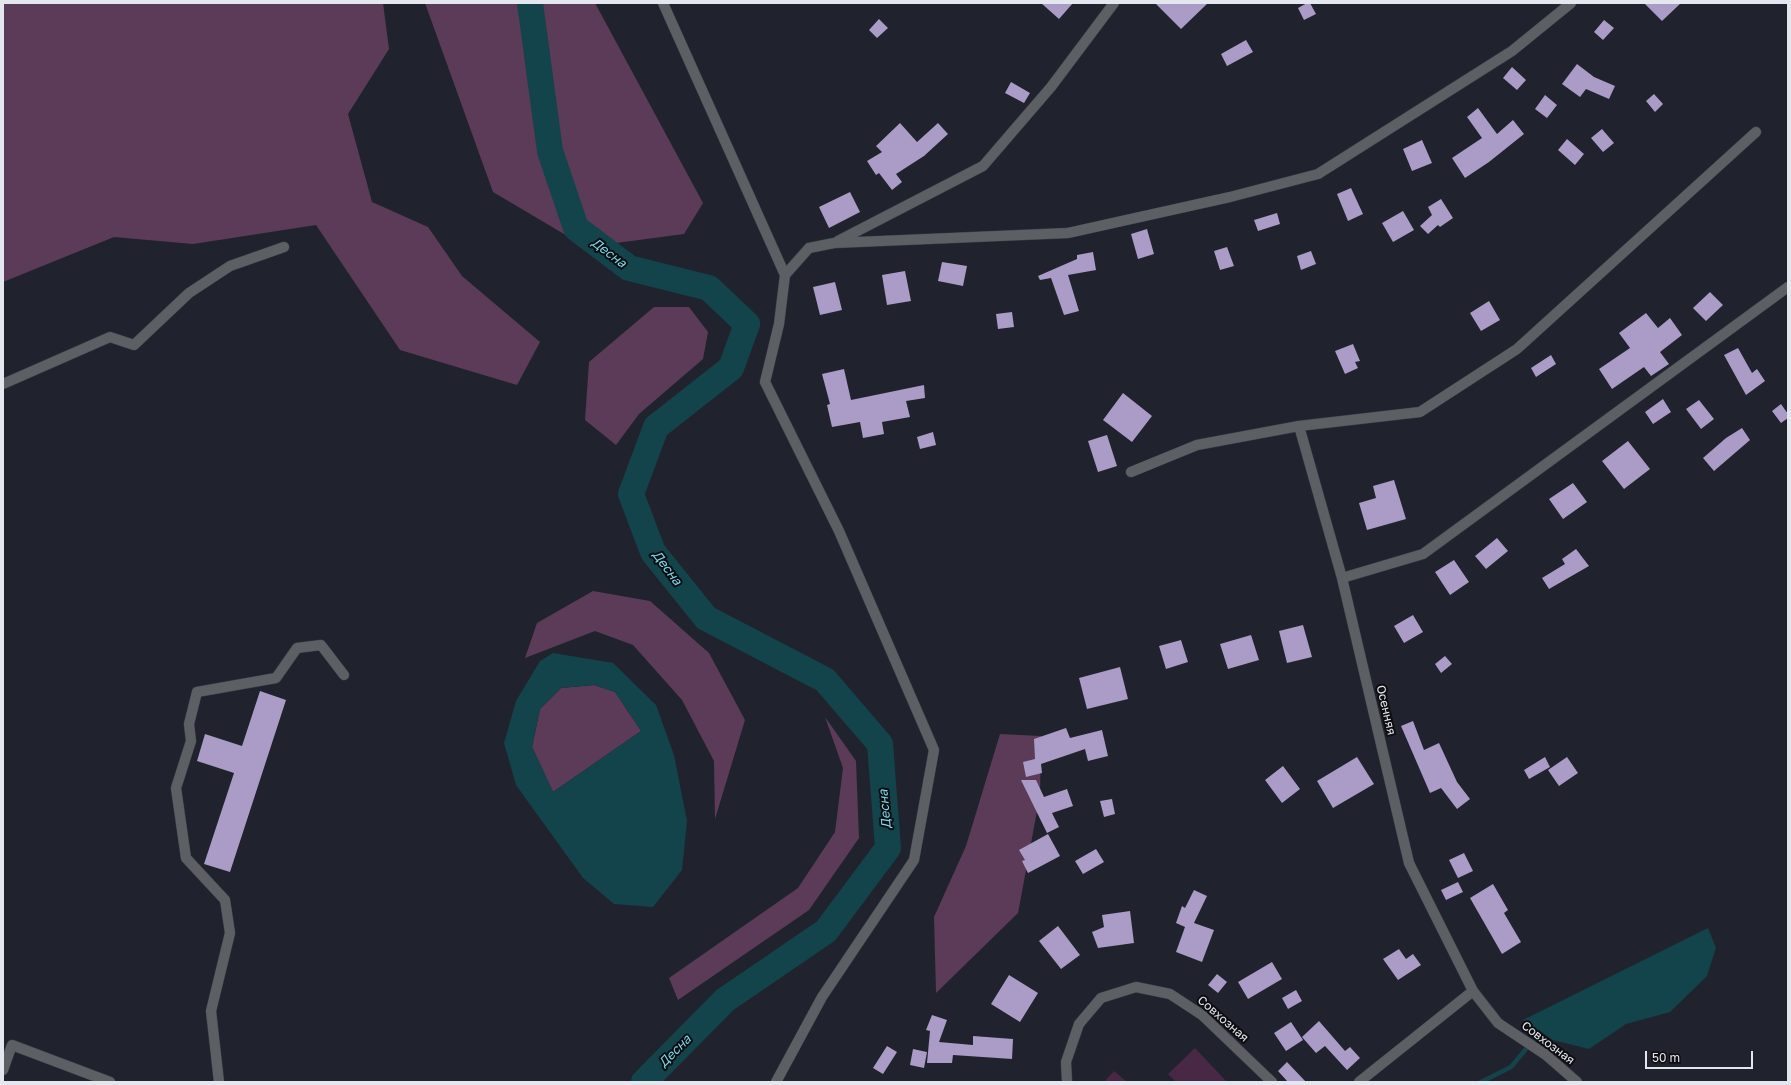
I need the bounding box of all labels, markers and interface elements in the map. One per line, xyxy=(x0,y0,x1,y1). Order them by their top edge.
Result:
water label: Десна xyxy=(589,235,629,271)
water label: Десна xyxy=(649,548,685,588)
street label: Осенняя xyxy=(1373,684,1399,736)
water label: Десна xyxy=(876,789,894,829)
street label: Совхозная xyxy=(1195,993,1251,1045)
street label: Совхозная xyxy=(1519,1018,1577,1068)
water label: Десна xyxy=(656,1032,694,1070)
scale bar xyxy=(1647,1043,1755,1069)
text: 50 m xyxy=(1652,1050,1680,1065)

